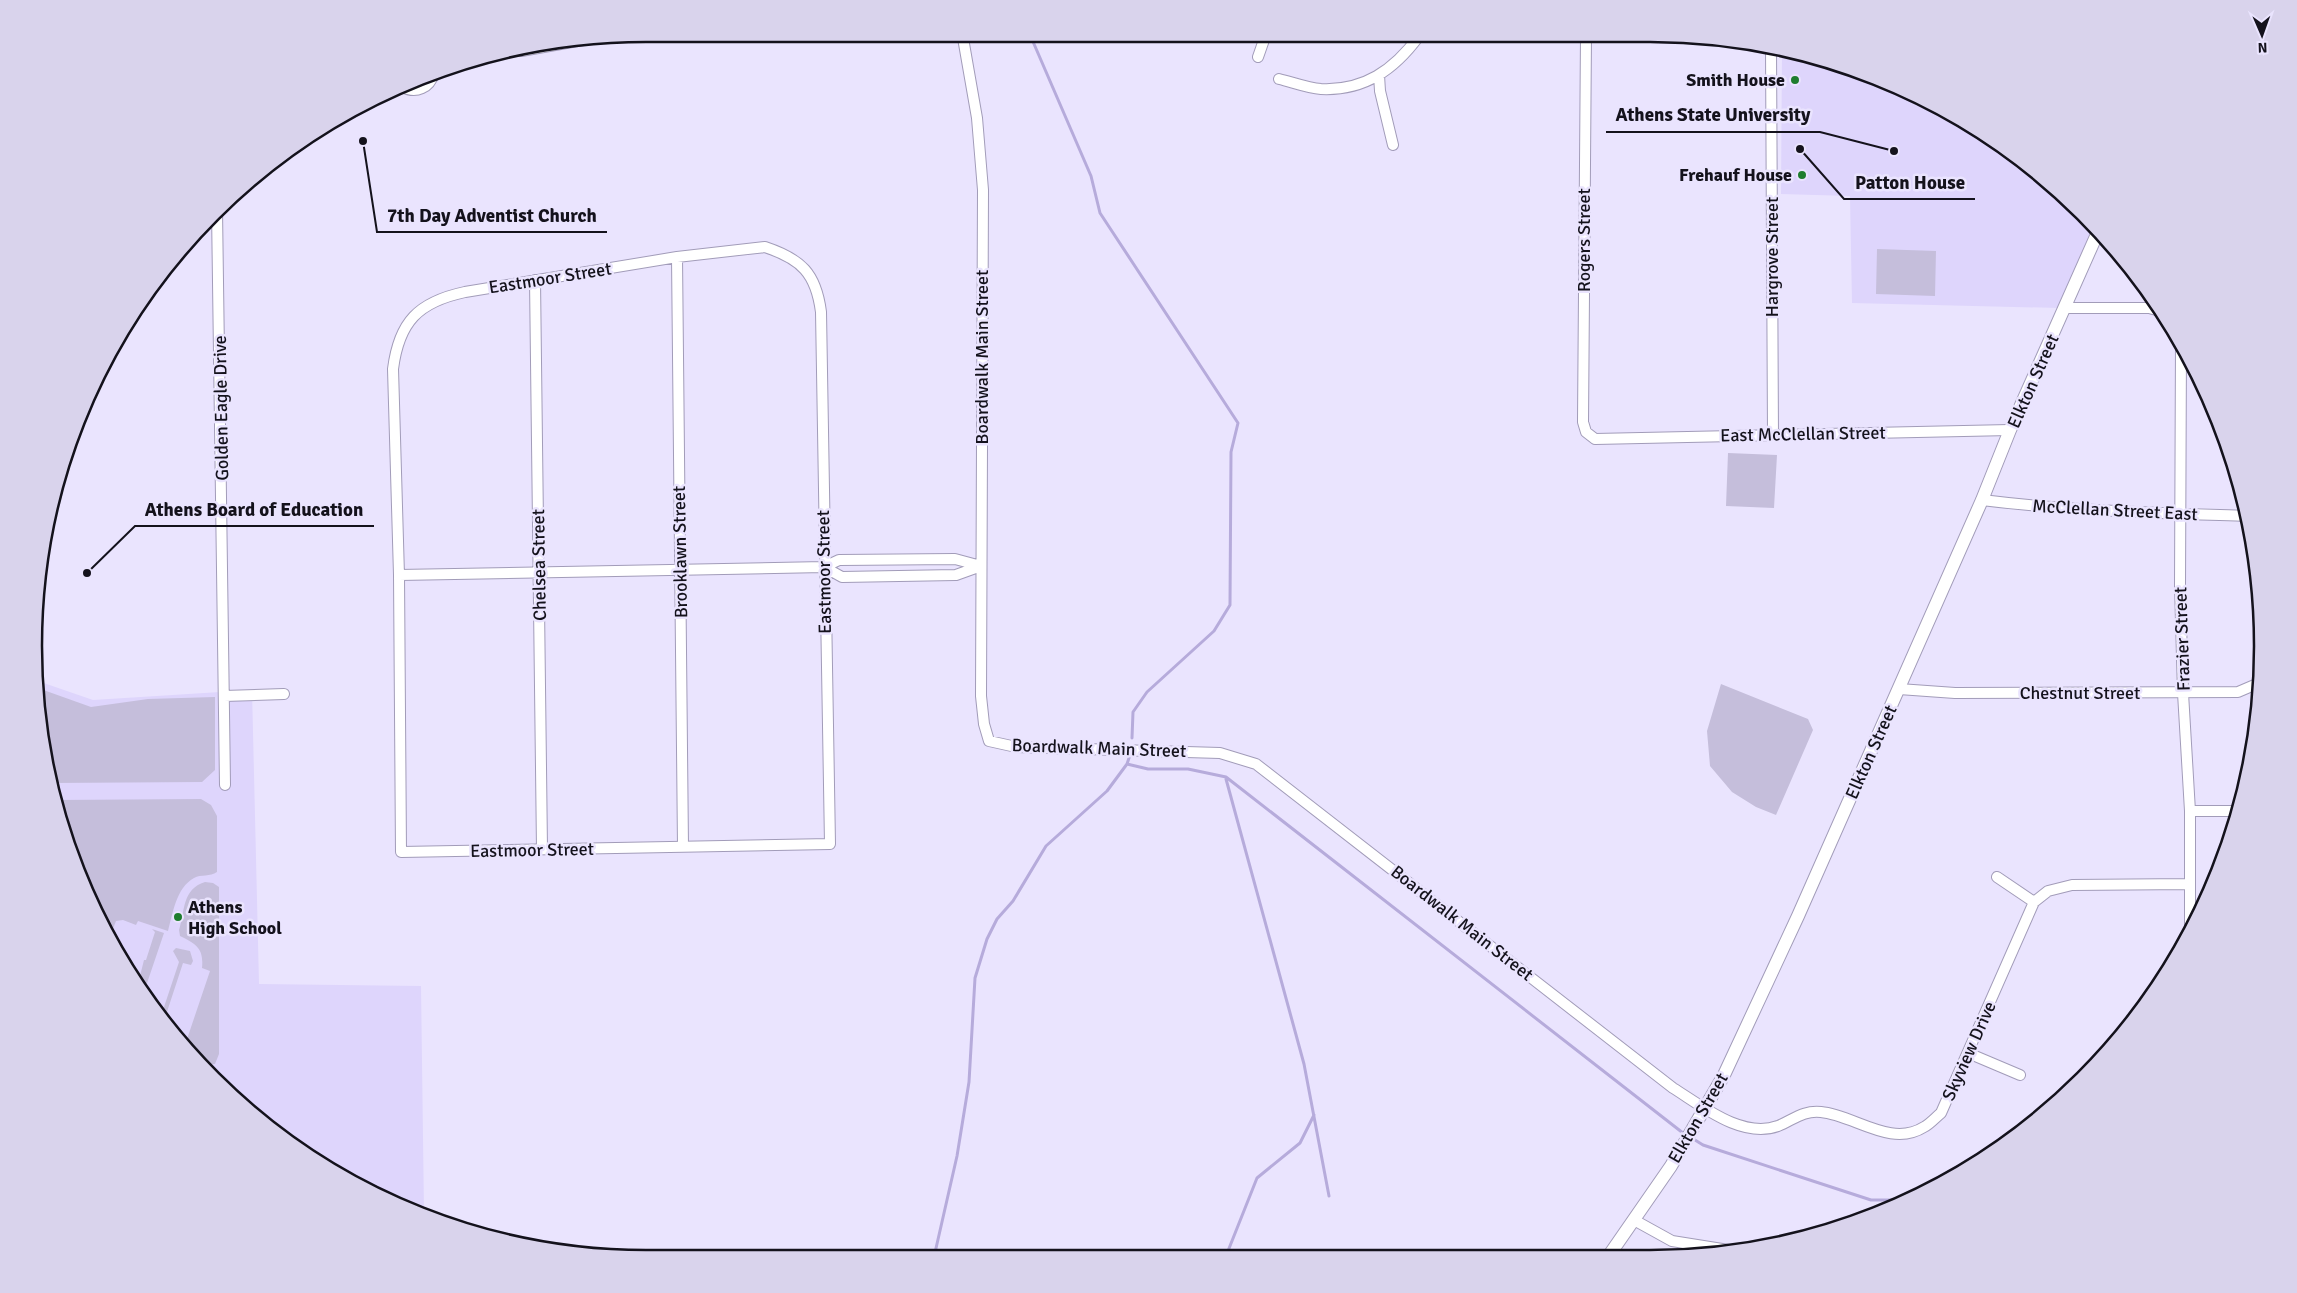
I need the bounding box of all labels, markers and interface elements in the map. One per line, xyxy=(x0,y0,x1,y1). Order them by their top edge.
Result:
north arrow xyxy=(2237,10,2287,60)
text: N xyxy=(2257,39,2268,56)
place label: Smith House xyxy=(1686,69,1785,91)
marker: Smith House xyxy=(1789,74,1801,86)
callout: Athens State University xyxy=(1606,98,1820,132)
text: Athens State University xyxy=(1616,103,1811,127)
place label: Frehauf House xyxy=(1679,164,1792,186)
callout: Patton House xyxy=(1844,165,1975,199)
marker: Frehauf House xyxy=(1796,169,1808,181)
text: Patton House xyxy=(1855,171,1965,195)
street label: Rogers Street xyxy=(1573,188,1595,292)
street label: Hargrove Street xyxy=(1761,197,1783,317)
callout: 7th Day Adventist Church xyxy=(377,198,607,232)
text: 7th Day Adventist Church xyxy=(387,204,597,228)
street label: Eastmoor Street xyxy=(487,257,613,299)
street label: Boardwalk Main Street xyxy=(971,270,993,444)
street label: Elkton Street xyxy=(2002,331,2064,431)
street label: Golden Eagle Drive xyxy=(209,335,233,481)
street label: East McClellan Street xyxy=(1720,422,1886,446)
street label: Brooklawn Street xyxy=(668,486,692,618)
callout: Athens Board of Education xyxy=(135,492,374,526)
street label: McClellan Street East xyxy=(2032,495,2198,525)
text: Athens Board of Education xyxy=(145,498,363,522)
street label: Chelsea Street xyxy=(527,509,551,621)
street label: Eastmoor Street xyxy=(812,510,836,634)
street label: Frazier Street xyxy=(2169,587,2195,691)
street label: Chestnut Street xyxy=(2020,682,2140,704)
street label: Elkton Street xyxy=(1840,702,1902,802)
street label: Boardwalk Main Street xyxy=(1011,734,1187,762)
street label: Eastmoor Street xyxy=(470,838,594,862)
street label: Boardwalk Main Street xyxy=(1386,861,1538,985)
place label: Athens High School xyxy=(188,896,282,939)
marker: Athens High School xyxy=(172,911,184,923)
street label: Skyview Drive xyxy=(1937,998,2001,1104)
street label: Elkton Street xyxy=(1663,1069,1733,1167)

